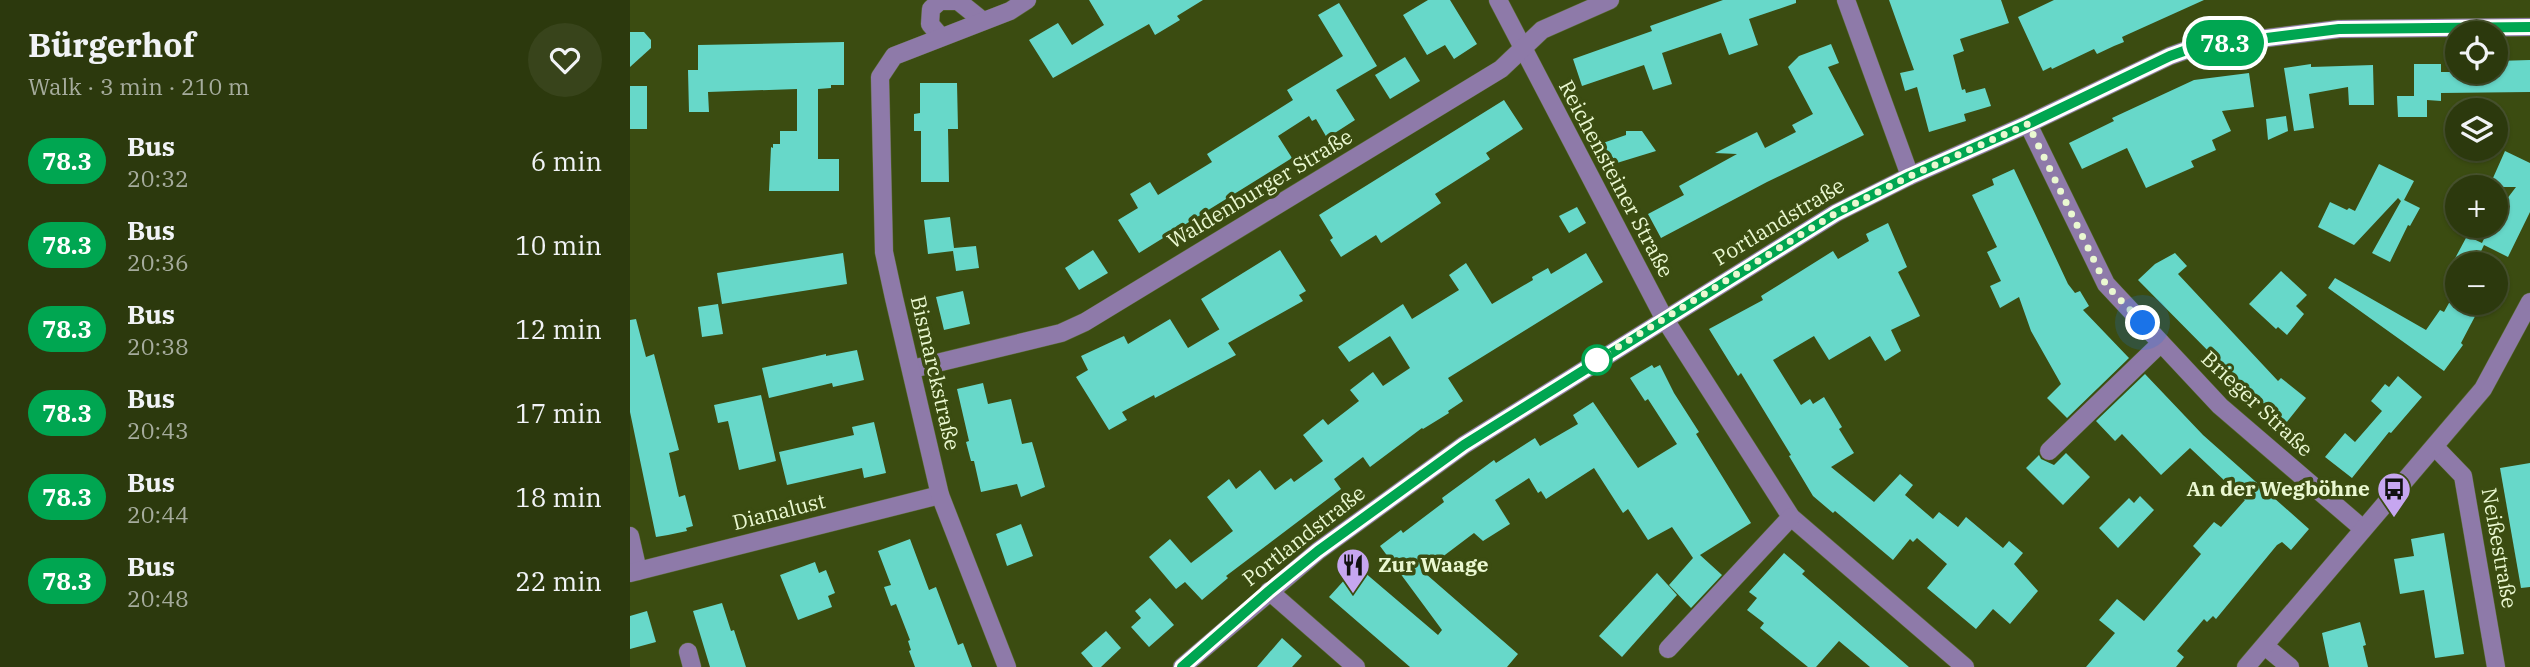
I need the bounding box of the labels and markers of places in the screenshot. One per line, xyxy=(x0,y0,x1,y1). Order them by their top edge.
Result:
unlabelled marker xyxy=(1582,345,1612,375)
bus stop icon: An der Wegböhne xyxy=(2375,470,2413,519)
place label: An der Wegböhne xyxy=(2187,474,2370,502)
restaurant icon: Zur Waage xyxy=(1334,546,1372,595)
place label: Zur Waage xyxy=(1378,550,1489,578)

